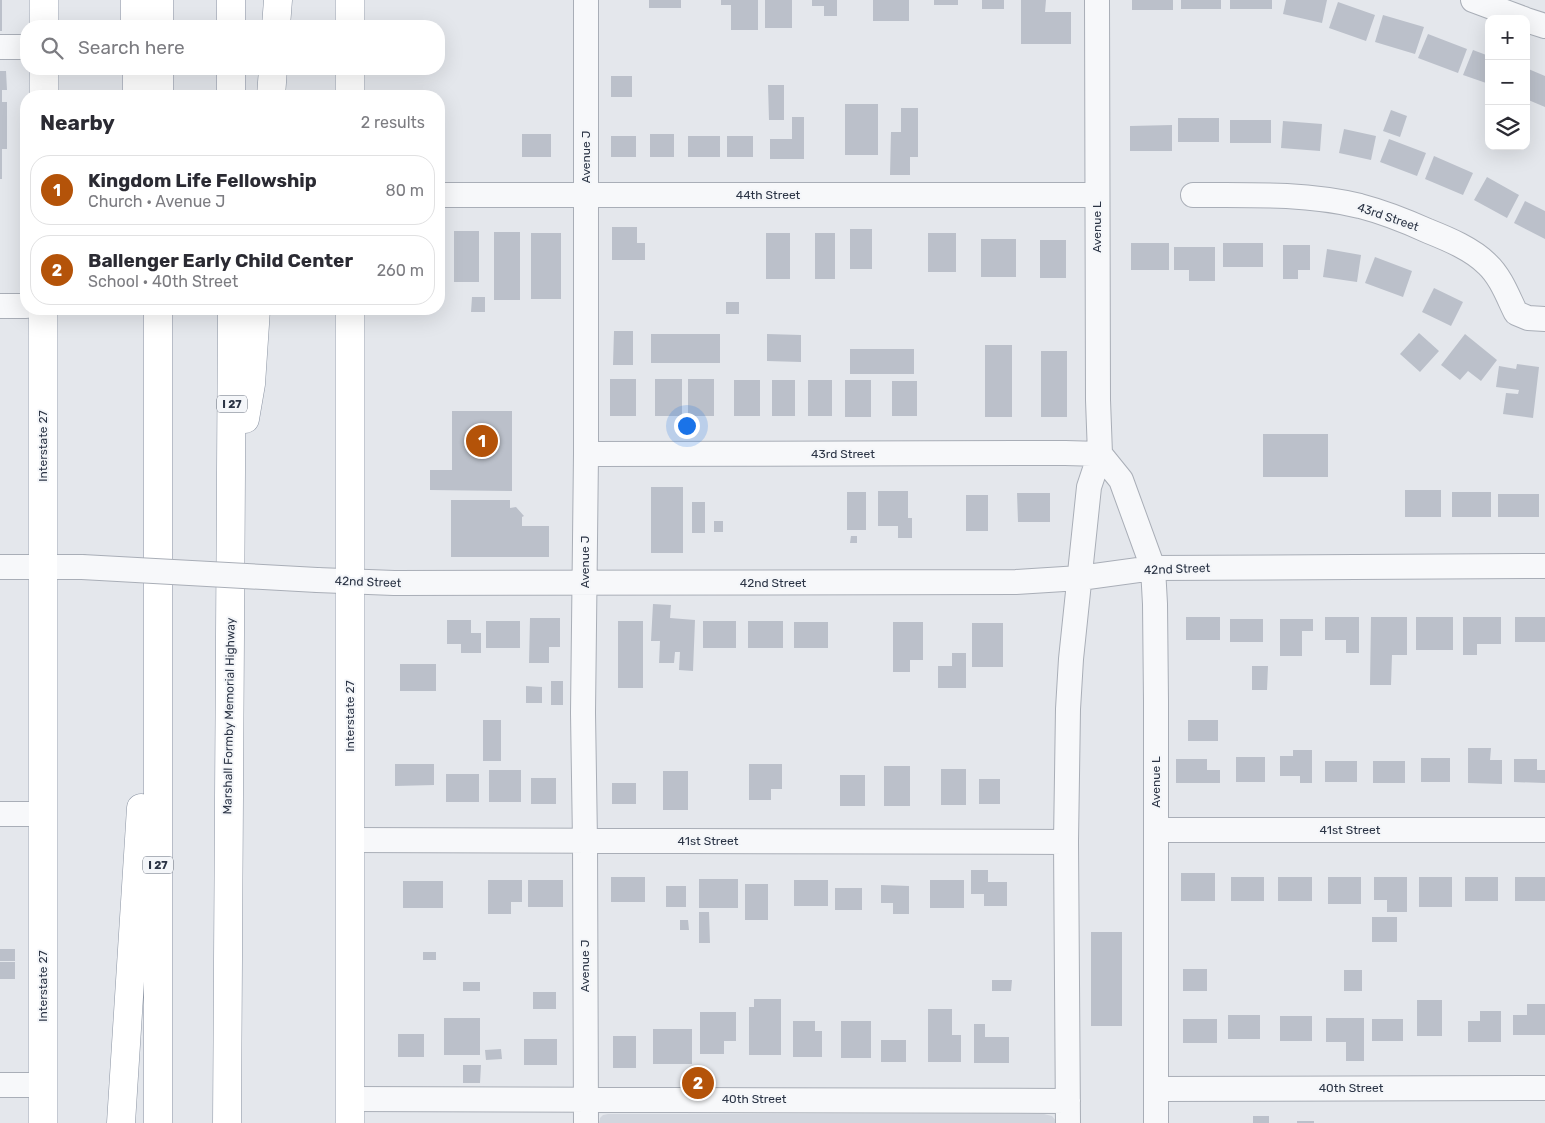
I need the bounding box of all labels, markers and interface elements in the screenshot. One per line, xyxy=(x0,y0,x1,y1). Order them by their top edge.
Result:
map controls xyxy=(1485,15,1530,150)
button: + xyxy=(1485,15,1530,60)
search box xyxy=(20,20,445,75)
icon: search xyxy=(38,34,66,62)
text: Search here xyxy=(78,36,185,59)
button: − xyxy=(1485,60,1530,105)
button: layers xyxy=(1485,105,1530,150)
text: Nearby xyxy=(40,110,115,135)
text: 2 results xyxy=(361,113,425,132)
street label: Avenue J xyxy=(579,131,593,183)
text: Kingdom Life Fellowship xyxy=(88,169,317,192)
text: 1 xyxy=(53,181,61,200)
text: 80 m xyxy=(386,181,424,200)
street label: 44th Street xyxy=(736,188,801,202)
text: Church · Avenue J xyxy=(88,192,225,211)
street label: 43rd Street xyxy=(1356,200,1421,234)
street label: Avenue L xyxy=(1090,201,1104,253)
text: Ballenger Early Child Center xyxy=(88,249,353,272)
text: 2 xyxy=(52,261,62,280)
text: 260 m xyxy=(377,261,424,280)
text: School · 40th Street xyxy=(88,272,238,291)
road number: I 27 xyxy=(217,396,247,412)
street label: Interstate 27 xyxy=(36,410,50,482)
your location xyxy=(674,413,700,439)
pin: 1 xyxy=(466,422,498,460)
street label: 43rd Street xyxy=(811,447,875,461)
street label: Avenue J xyxy=(578,536,592,588)
street label: 42nd Street xyxy=(1144,561,1211,577)
street label: 42nd Street xyxy=(335,574,402,590)
street label: 42nd Street xyxy=(740,576,807,590)
street label: Marshall Formby Memorial Highway xyxy=(220,617,238,815)
street label: Interstate 27 xyxy=(343,680,357,752)
street label: Avenue L xyxy=(1149,756,1163,808)
street label: 41st Street xyxy=(1320,823,1381,837)
street label: 41st Street xyxy=(678,834,739,848)
road number: I 27 xyxy=(143,856,173,874)
street label: Avenue J xyxy=(578,940,592,992)
street label: Interstate 27 xyxy=(36,950,50,1022)
pin: 2 xyxy=(682,1064,714,1102)
street label: 40th Street xyxy=(1319,1081,1384,1095)
street label: 40th Street xyxy=(722,1092,787,1106)

